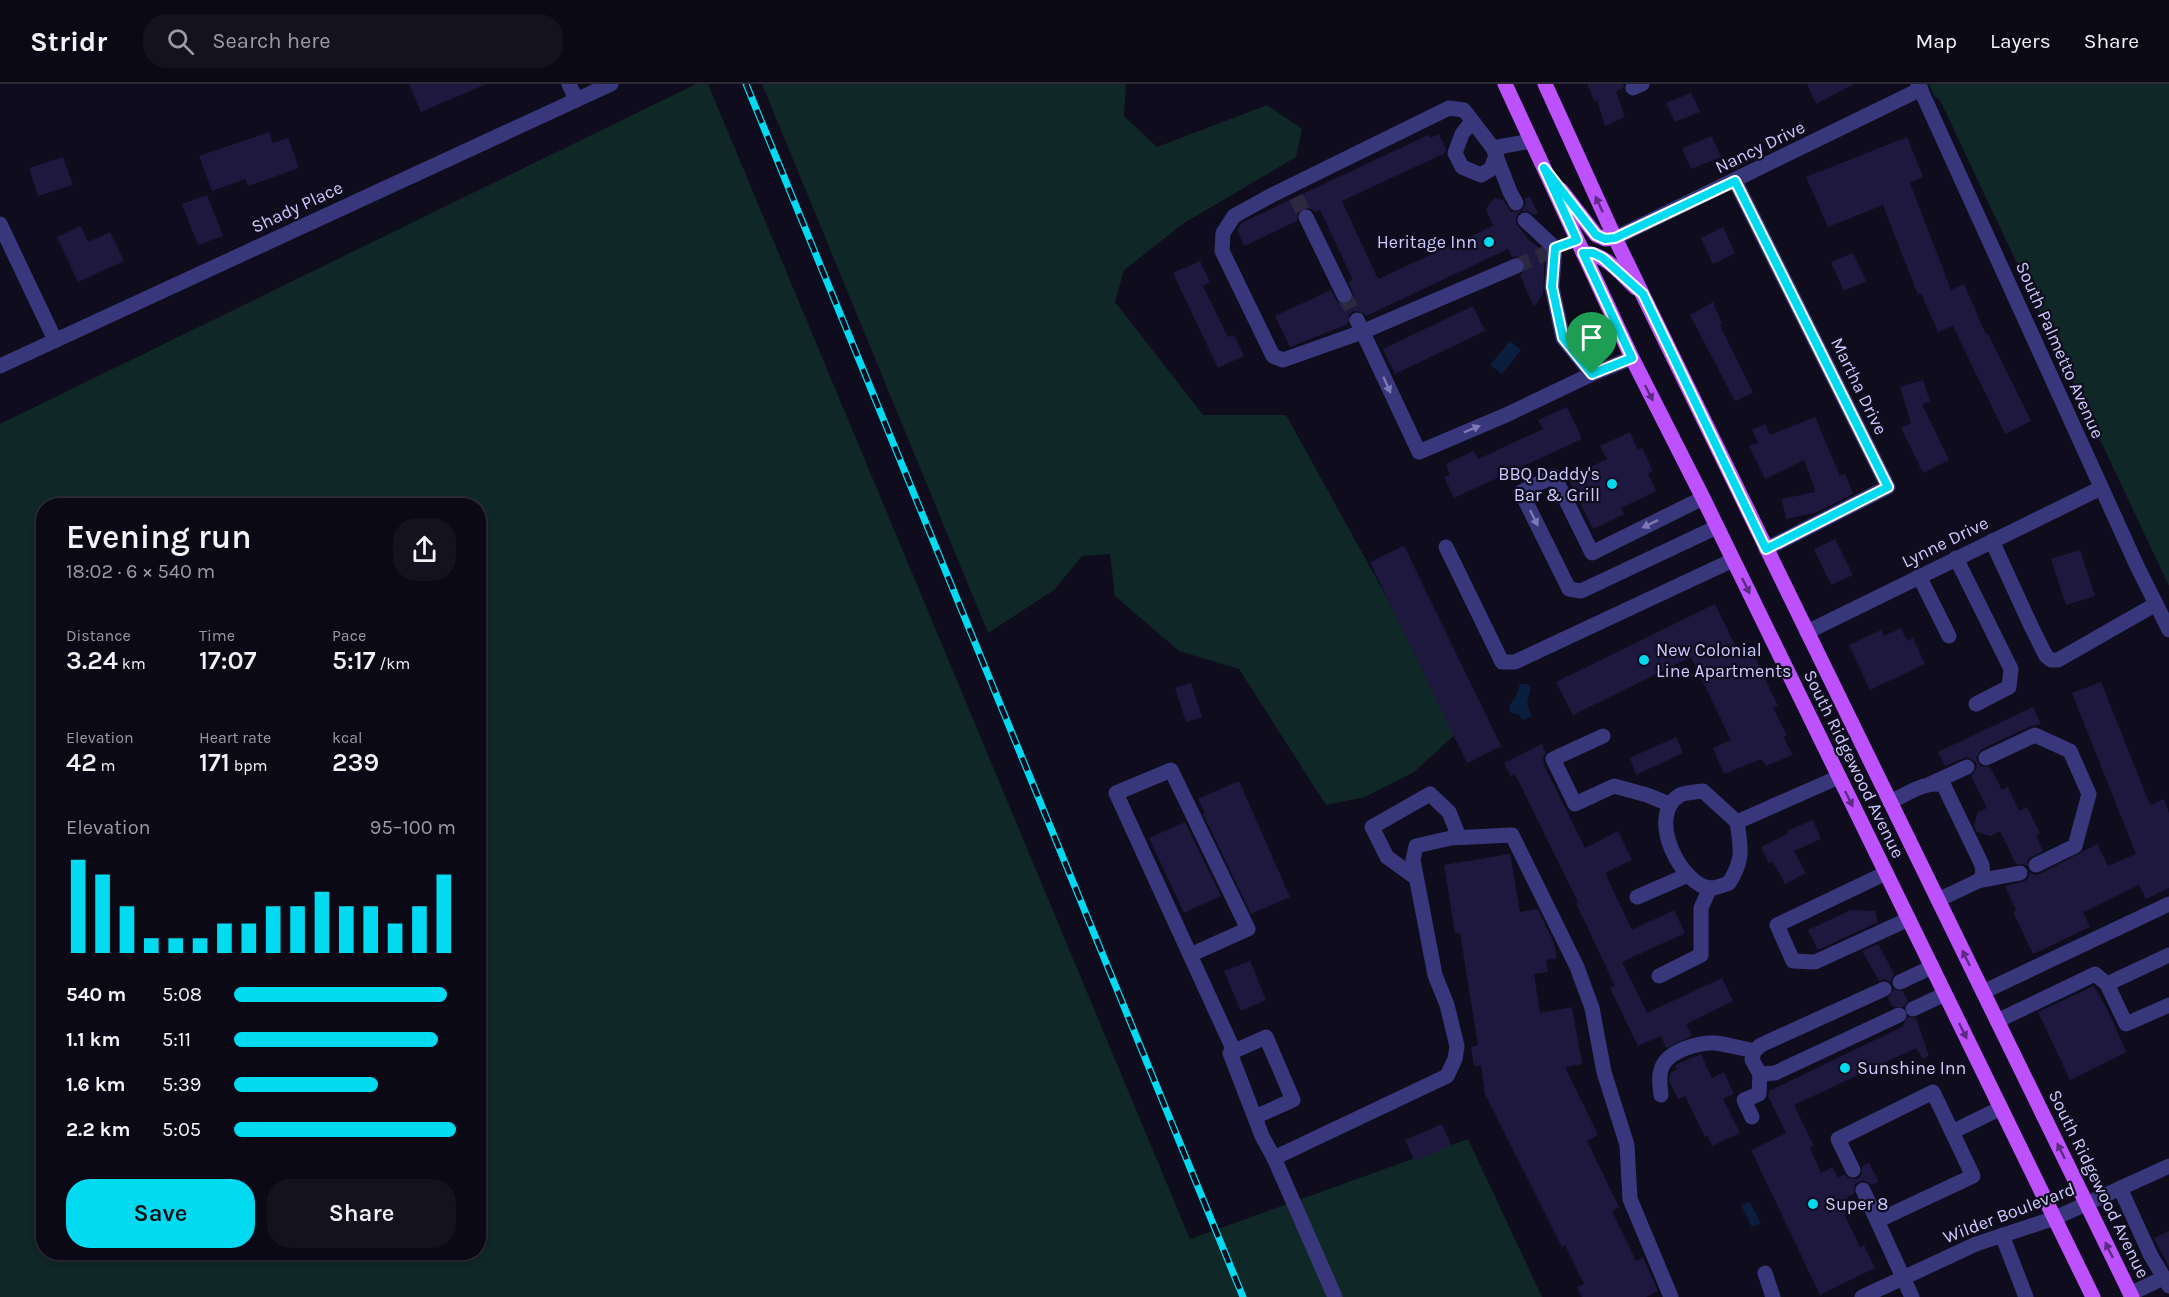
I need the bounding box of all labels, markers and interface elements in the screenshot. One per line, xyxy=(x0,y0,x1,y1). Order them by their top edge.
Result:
search box xyxy=(143,14,563,68)
text: Stridr xyxy=(30,25,107,58)
icon: search xyxy=(164,25,197,58)
text: Search here xyxy=(212,28,331,54)
text: Map xyxy=(1915,29,1957,53)
text: Layers xyxy=(1990,29,2051,53)
text: Share xyxy=(2084,29,2139,53)
street label: Nancy Drive xyxy=(1712,116,1808,178)
street label: Shady Place xyxy=(248,176,346,238)
one-way arrow xyxy=(1595,195,1604,212)
place label: Heritage Inn xyxy=(1377,231,1477,253)
marker: Heritage Inn xyxy=(1482,235,1496,249)
street label: South Palmetto Avenue xyxy=(2011,258,2109,442)
pin xyxy=(1566,312,1617,374)
icon: arrive xyxy=(1575,321,1608,354)
street label: Martha Drive xyxy=(1826,334,1892,438)
one-way arrow xyxy=(1382,377,1391,394)
one-way arrow xyxy=(1645,384,1654,401)
one-way arrow xyxy=(1464,424,1482,434)
place label: BBQ Daddy's Bar & Grill xyxy=(1498,463,1600,506)
marker: BBQ Daddy's Bar & Grill xyxy=(1605,477,1619,491)
one-way arrow xyxy=(1529,510,1539,527)
street label: Lynne Drive xyxy=(1898,512,1992,572)
text: Evening run xyxy=(66,518,252,556)
button: share xyxy=(393,518,456,581)
one-way arrow xyxy=(1642,519,1659,529)
text: 18:02 · 6 × 540 m xyxy=(66,560,215,583)
one-way arrow xyxy=(1741,577,1750,594)
text: Distance xyxy=(66,626,131,645)
text: Time xyxy=(199,626,235,645)
text: Pace xyxy=(332,626,366,645)
place label: New Colonial Line Apartments xyxy=(1656,639,1791,682)
text: 3.24 xyxy=(66,645,118,676)
text: 17:07 xyxy=(199,645,256,676)
text: 5:17 xyxy=(332,645,376,676)
marker: New Colonial Line Apartments xyxy=(1637,653,1651,667)
text: km xyxy=(118,654,146,673)
text: /km xyxy=(376,654,410,673)
street label: South Ridgewood Avenue xyxy=(1799,666,1909,862)
text: Elevation xyxy=(66,728,134,747)
text: Heart rate xyxy=(199,728,271,747)
text: kcal xyxy=(332,728,363,747)
text: 42 xyxy=(66,747,97,778)
text: 171 xyxy=(199,747,230,778)
text: 239 xyxy=(332,747,379,778)
text: m xyxy=(97,756,116,775)
text: bpm xyxy=(230,756,268,775)
one-way arrow xyxy=(1845,790,1854,807)
text: Elevation xyxy=(66,816,151,839)
text: 95–100 m xyxy=(370,816,456,839)
one-way arrow xyxy=(1961,949,1971,966)
text: 540 m xyxy=(66,983,126,1006)
text: 5:08 xyxy=(162,983,202,1006)
one-way arrow xyxy=(1958,1022,1968,1039)
text: 1.1 km xyxy=(66,1028,120,1051)
text: 5:11 xyxy=(162,1028,191,1051)
place label: Sunshine Inn xyxy=(1857,1057,1966,1079)
marker: Sunshine Inn xyxy=(1838,1061,1852,1075)
text: 1.6 km xyxy=(66,1073,125,1096)
text: 5:39 xyxy=(162,1073,201,1096)
street label: South Ridgewood Avenue xyxy=(2044,1086,2154,1282)
text: 2.2 km xyxy=(66,1118,130,1141)
text: 5:05 xyxy=(162,1118,201,1141)
one-way arrow xyxy=(2057,1143,2066,1160)
street label: Wilder Boulevard xyxy=(1940,1178,2078,1248)
button: Save xyxy=(66,1179,255,1248)
button: Share xyxy=(267,1179,456,1248)
place label: Super 8 xyxy=(1825,1193,1888,1215)
marker: Super 8 xyxy=(1806,1197,1820,1211)
one-way arrow xyxy=(2105,1242,2114,1259)

